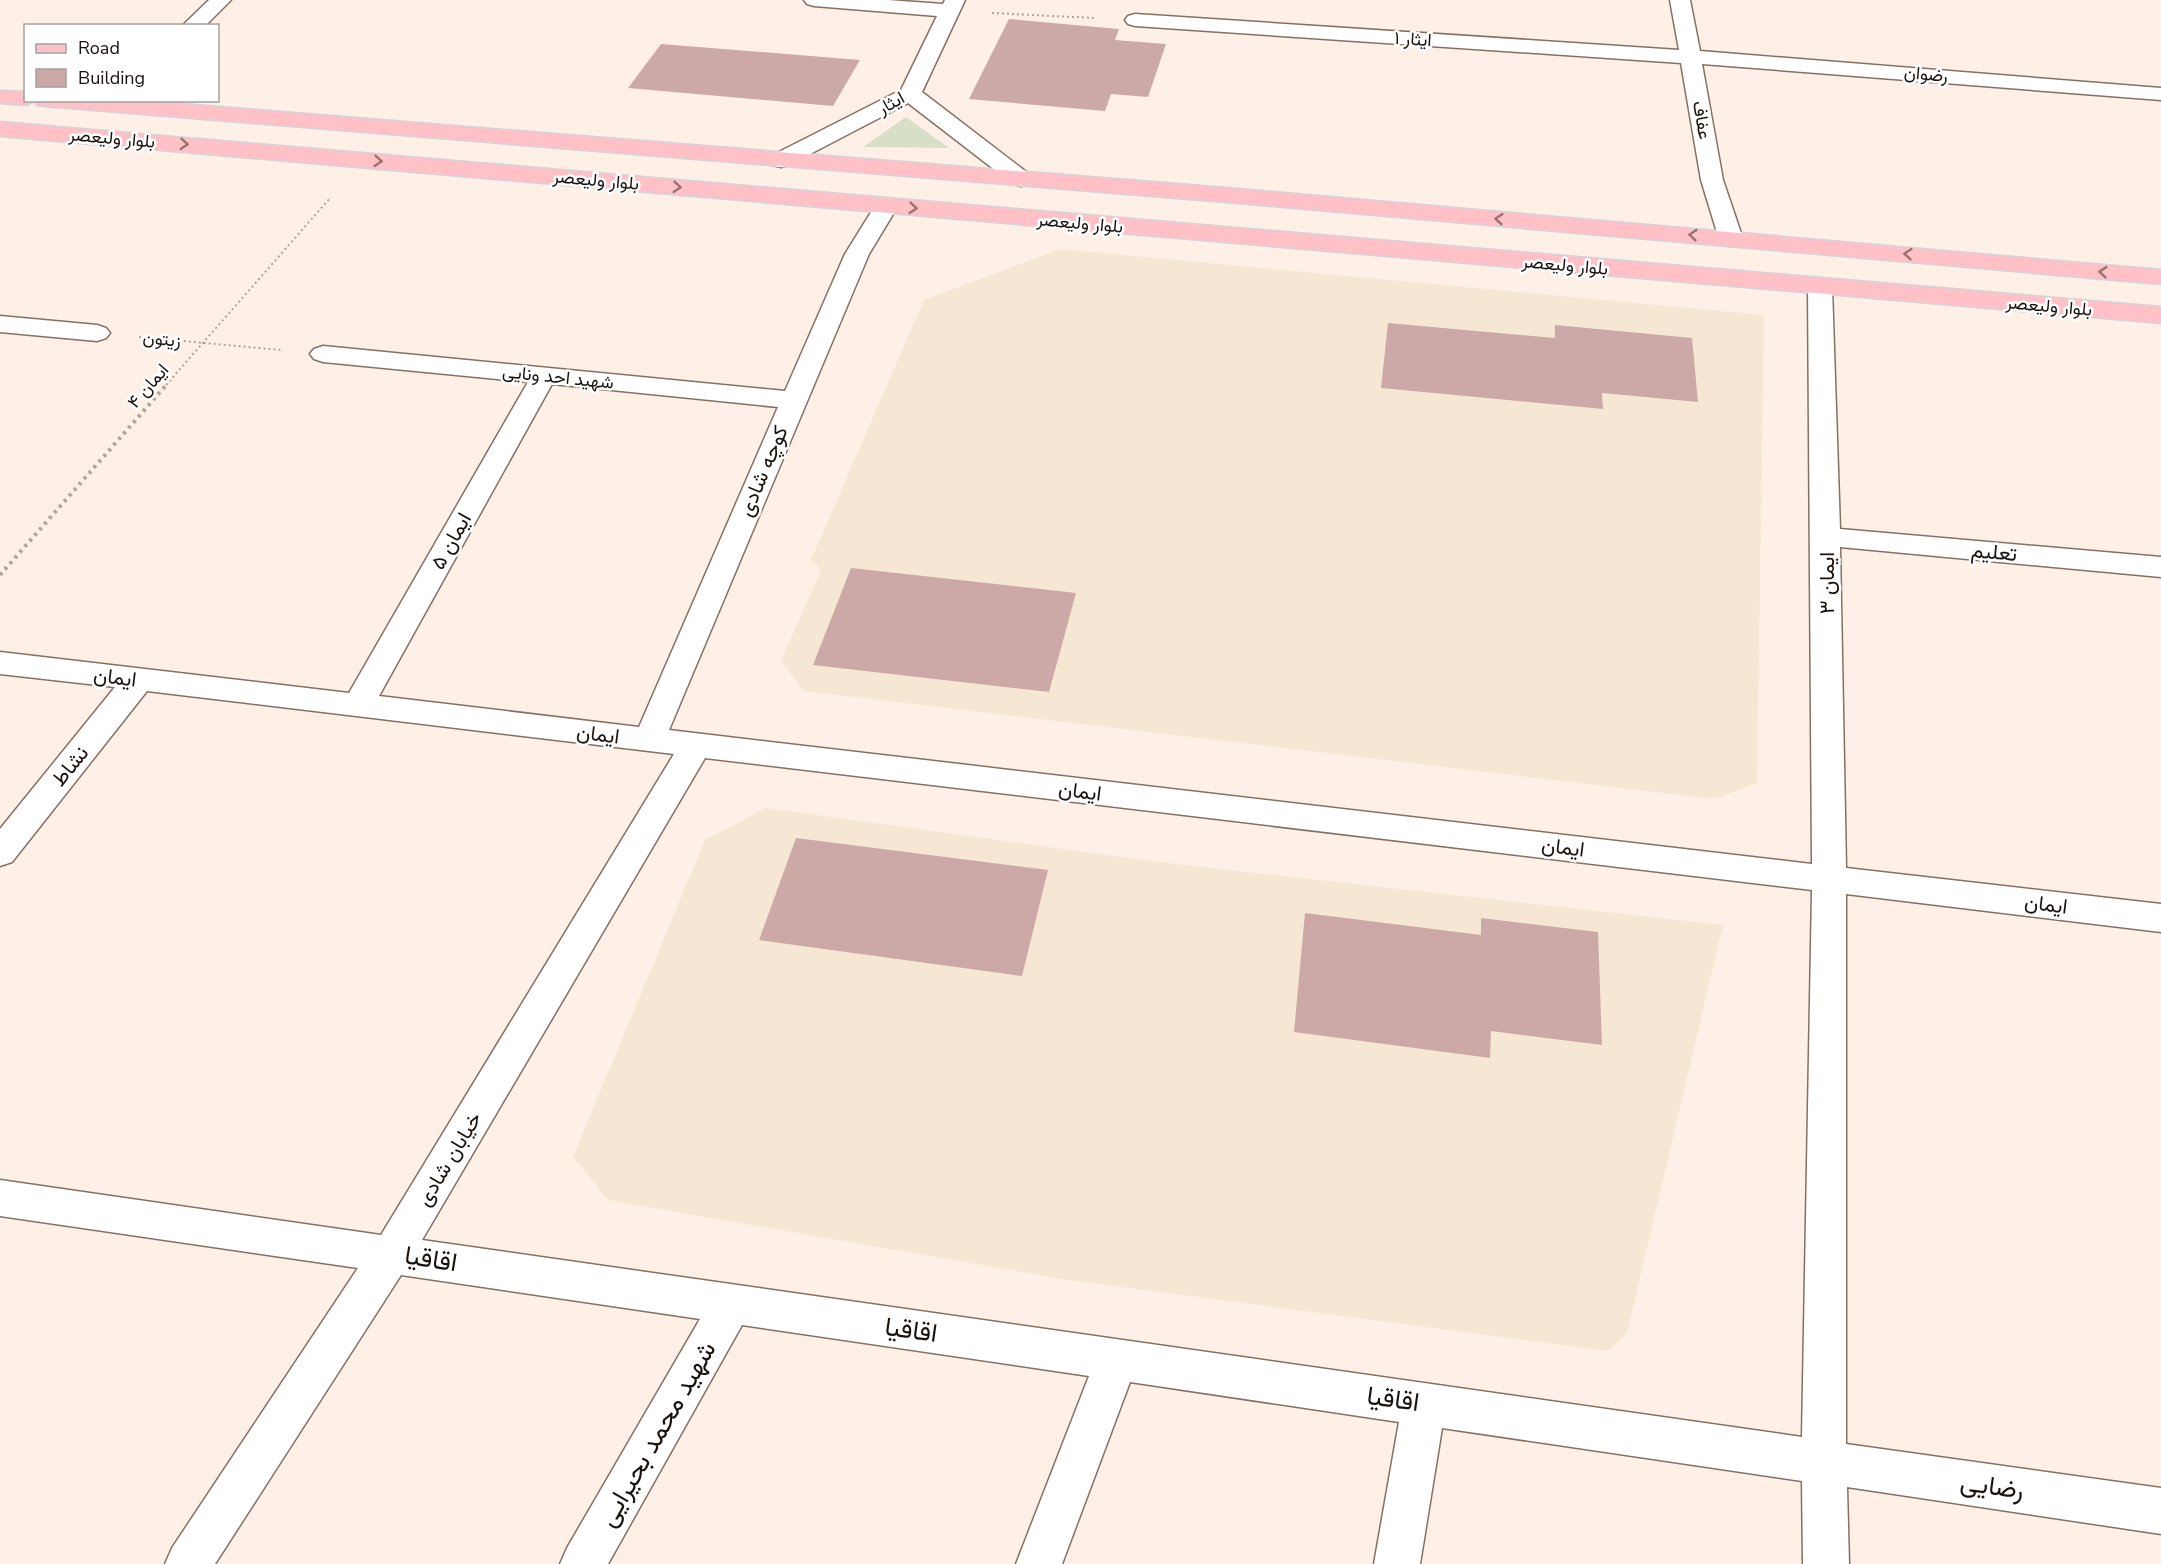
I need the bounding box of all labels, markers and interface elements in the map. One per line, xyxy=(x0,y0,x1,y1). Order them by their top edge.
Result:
legend xyxy=(24,24,219,102)
street label: ایثار ۱ xyxy=(1394,26,1432,52)
text: Road xyxy=(78,36,120,60)
street label: رضوان xyxy=(1903,60,1949,88)
text: Building xyxy=(78,66,145,90)
street label: ایثار xyxy=(872,86,909,121)
street label: عفاف xyxy=(1687,99,1717,141)
street label: بلوار ولیعصر xyxy=(67,122,156,154)
one-way arrow xyxy=(179,138,188,151)
one-way arrow xyxy=(374,154,383,167)
street label: بلوار ولیعصر xyxy=(551,164,640,196)
one-way arrow xyxy=(672,180,682,193)
one-way arrow xyxy=(908,201,918,214)
street label: بلوار ولیعصر xyxy=(1035,207,1124,239)
one-way arrow xyxy=(1494,213,1504,226)
one-way arrow xyxy=(1689,229,1698,242)
one-way arrow xyxy=(1904,248,1913,261)
street label: بلوار ولیعصر xyxy=(1520,249,1609,281)
one-way arrow xyxy=(2098,265,2107,278)
street label: بلوار ولیعصر xyxy=(2004,290,2093,322)
street label: زیتون xyxy=(142,325,182,353)
street label: ایمان ۴ xyxy=(122,359,174,413)
street label: شهید احد ونایی xyxy=(501,359,615,395)
street label: کوچه شادی xyxy=(731,421,795,521)
street label: ایمان ۵ xyxy=(424,508,478,574)
street label: تعلیم xyxy=(1970,536,2018,568)
street label: ایمان ۳ xyxy=(1813,552,1841,614)
street label: ایمان xyxy=(92,660,138,694)
street label: ایمان xyxy=(575,717,621,751)
street label: نشاط xyxy=(45,740,95,792)
street label: ایمان xyxy=(1057,774,1103,808)
street label: ایمان xyxy=(1540,830,1586,864)
street label: ایمان xyxy=(2023,887,2069,921)
street label: خیابان شادی xyxy=(410,1107,488,1211)
street label: اقاقیا xyxy=(402,1238,460,1280)
street label: اقاقیا xyxy=(882,1309,940,1351)
street label: شهید محمد بحیرایی xyxy=(590,1335,724,1533)
street label: اقاقیا xyxy=(1364,1378,1422,1420)
street label: رضایی xyxy=(1958,1464,2026,1508)

